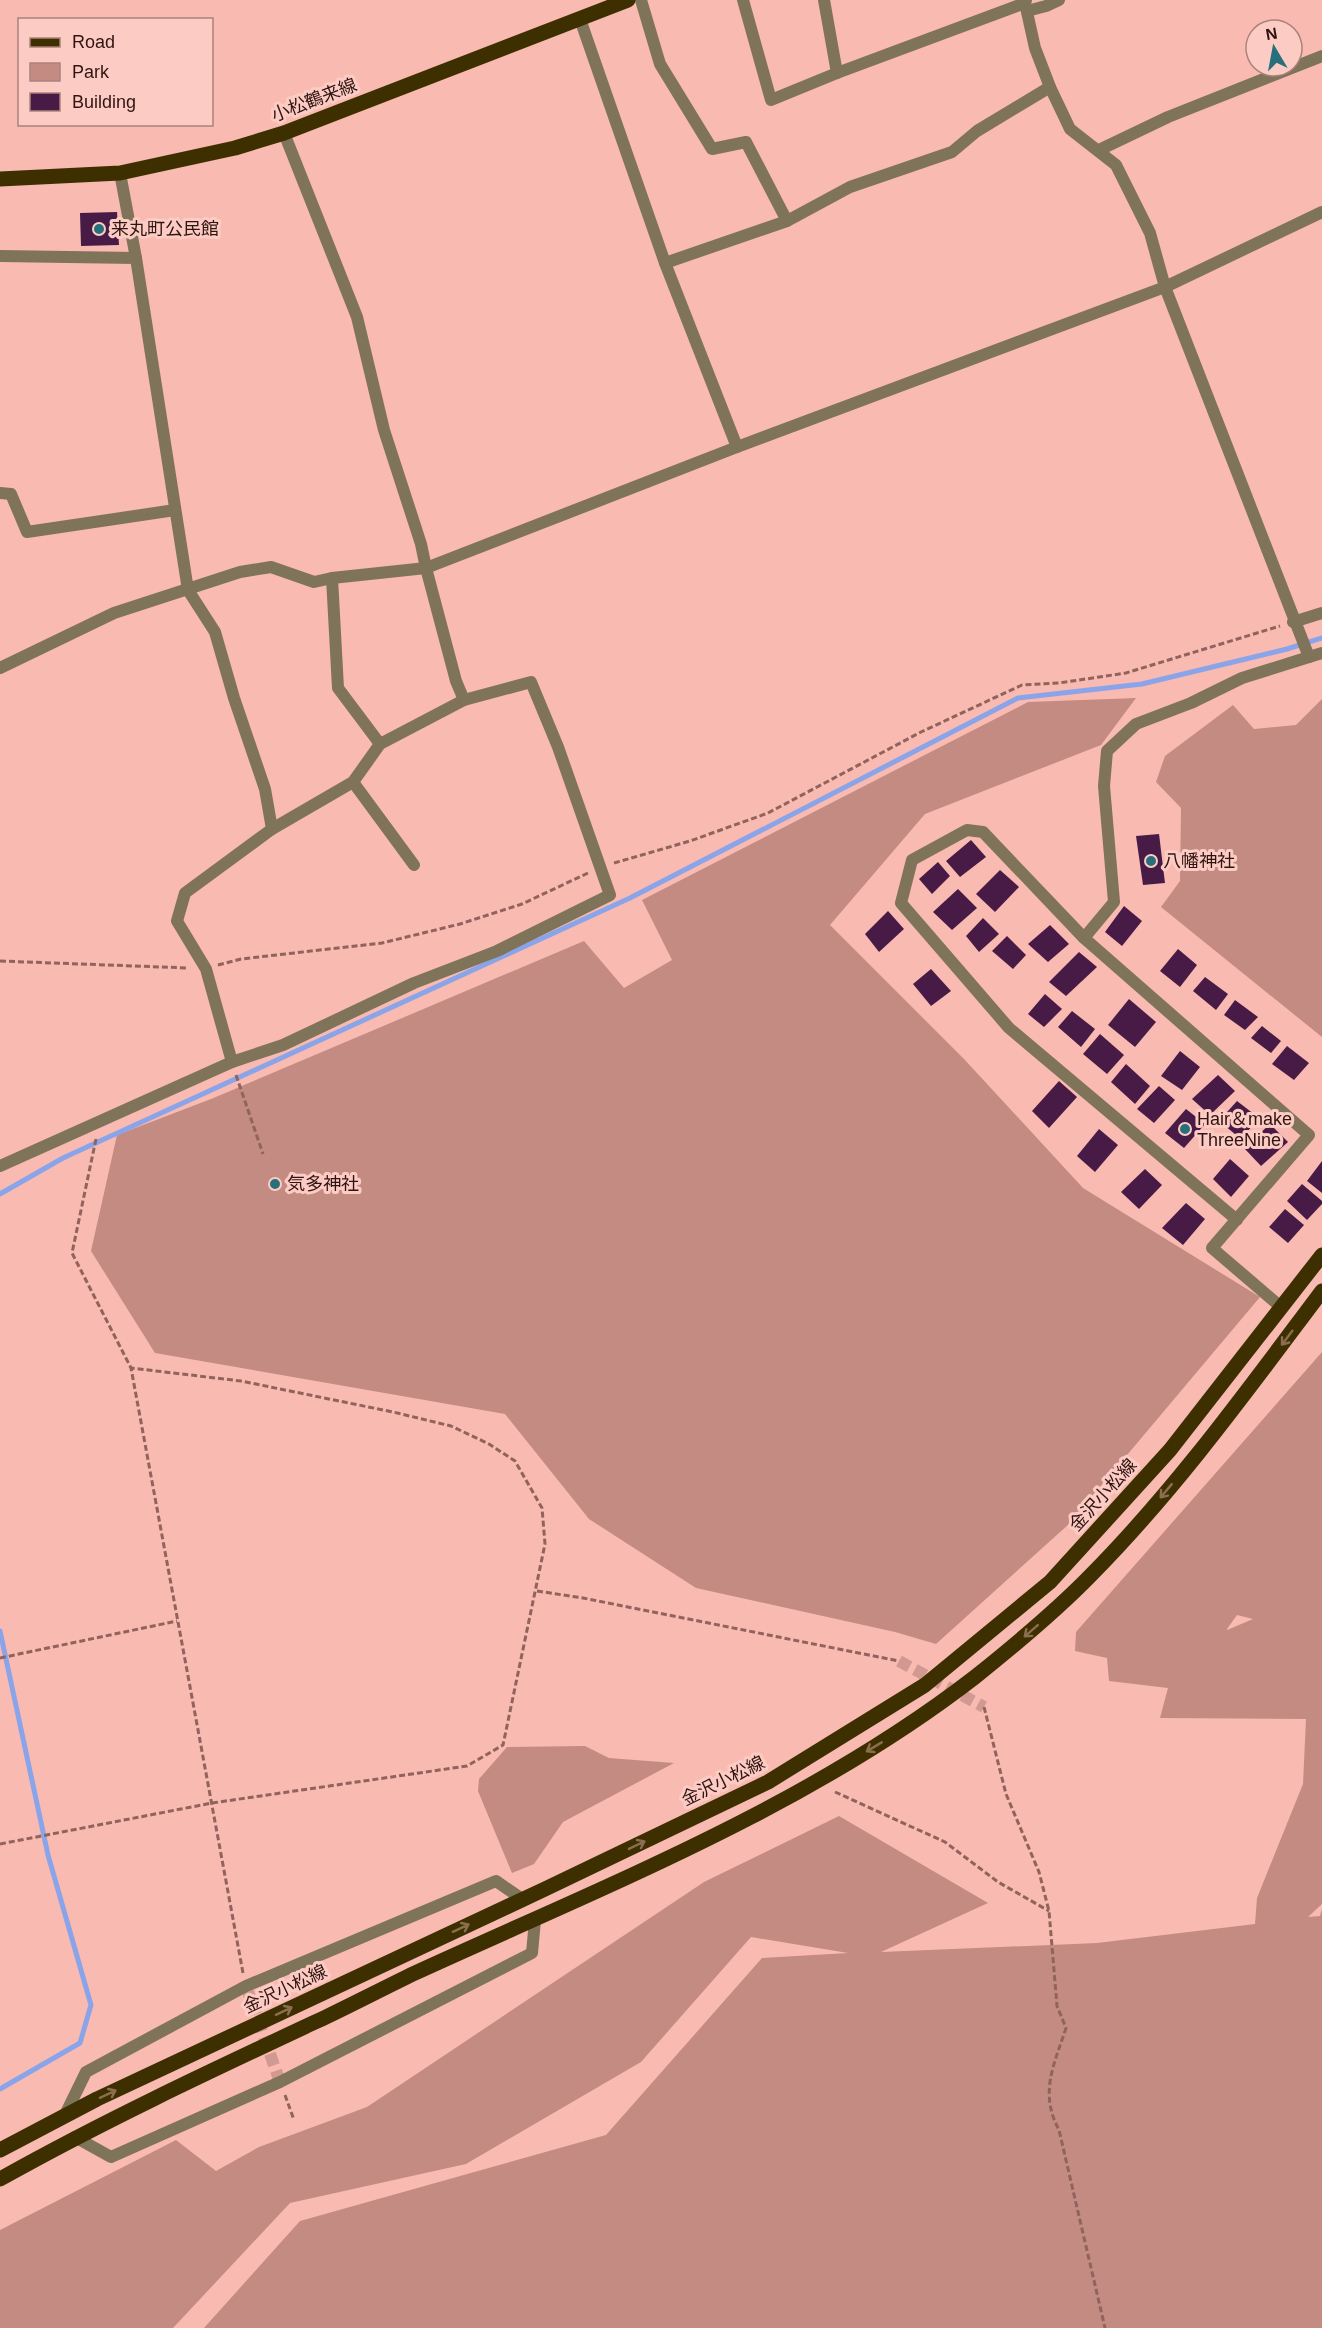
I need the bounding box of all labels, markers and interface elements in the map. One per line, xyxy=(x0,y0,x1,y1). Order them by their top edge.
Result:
legend xyxy=(18,18,213,126)
north arrow xyxy=(1244,18,1304,78)
text: N xyxy=(1264,24,1279,43)
text: Road xyxy=(72,32,115,52)
text: Park xyxy=(72,62,110,82)
street label: 小松鶴来線 xyxy=(268,75,360,125)
text: Building xyxy=(72,92,136,112)
place label: 来丸町公民館 xyxy=(111,219,219,239)
marker: 来丸町公民館 xyxy=(92,222,106,236)
place label: 八幡神社 xyxy=(1163,851,1235,871)
marker: 八幡神社 xyxy=(1144,854,1158,868)
place label: Hair＆make ThreeNine xyxy=(1197,1109,1292,1150)
marker: Hair＆make ThreeNine xyxy=(1178,1122,1192,1136)
place label: 気多神社 xyxy=(287,1174,359,1194)
marker: 気多神社 xyxy=(268,1177,282,1191)
one-way arrow xyxy=(1281,1330,1294,1346)
street label: 金沢小松線 xyxy=(1065,1455,1141,1535)
one-way arrow xyxy=(1159,1483,1173,1498)
one-way arrow xyxy=(1023,1624,1038,1638)
one-way arrow xyxy=(866,1741,883,1753)
street label: 金沢小松線 xyxy=(678,1752,768,1810)
one-way arrow xyxy=(628,1838,646,1850)
one-way arrow xyxy=(451,1922,469,1934)
street label: 金沢小松線 xyxy=(240,1961,330,2017)
one-way arrow xyxy=(275,2005,293,2016)
one-way arrow xyxy=(98,2087,116,2099)

